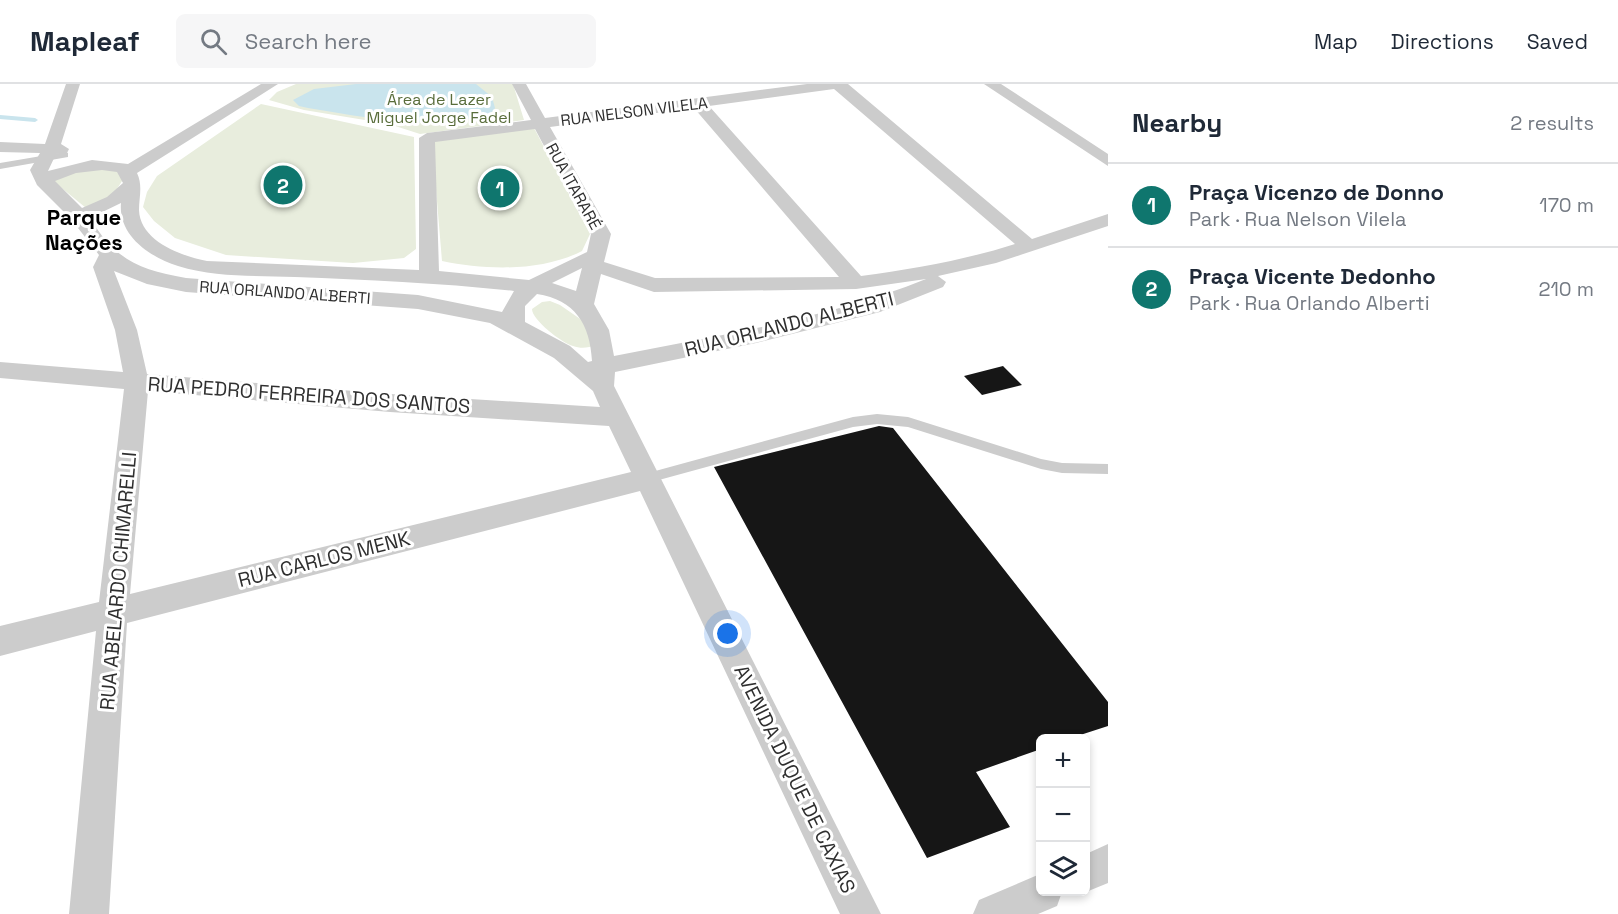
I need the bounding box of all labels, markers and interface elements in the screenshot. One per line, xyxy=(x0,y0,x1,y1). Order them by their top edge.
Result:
search box xyxy=(176,14,596,68)
text: Mapleaf xyxy=(30,23,140,59)
icon: search xyxy=(197,25,230,58)
text: Search here xyxy=(245,27,372,55)
text: Map xyxy=(1314,28,1358,55)
text: Directions xyxy=(1391,28,1494,55)
text: Saved xyxy=(1527,28,1588,55)
park label: Área de Lazer Miguel Jorge Fadel xyxy=(366,89,512,128)
street label: RUA NELSON VILELA xyxy=(559,92,709,131)
text: Nearby xyxy=(1132,106,1222,140)
text: 2 results xyxy=(1510,110,1594,136)
street label: RUA ITARARÉ xyxy=(541,139,606,233)
pin: 2 xyxy=(264,162,302,208)
pin: 1 xyxy=(480,166,520,210)
text: Praça Vicenzo de Donno xyxy=(1189,178,1444,206)
text: 1 xyxy=(1147,192,1156,218)
text: 170 m xyxy=(1539,192,1594,218)
district label: Parque Nações xyxy=(45,203,123,256)
text: Park · Rua Nelson Vilela xyxy=(1189,206,1407,232)
text: Praça Vicente Dedonho xyxy=(1189,262,1436,290)
street label: RUA ORLANDO ALBERTI xyxy=(199,276,371,309)
text: 2 xyxy=(1146,276,1157,302)
text: 210 m xyxy=(1538,276,1594,302)
street label: RUA ORLANDO ALBERTI xyxy=(682,285,896,363)
text: Park · Rua Orlando Alberti xyxy=(1189,290,1430,316)
street label: RUA PEDRO FERREIRA DOS SANTOS xyxy=(147,371,471,419)
street label: RUA ABELARDO CHIMARELLI xyxy=(94,451,142,711)
street label: RUA CARLOS MENK xyxy=(235,525,413,593)
your location xyxy=(713,619,742,648)
street label: AVENIDA DUQUE DE CAXIAS xyxy=(728,661,862,897)
map controls xyxy=(1036,734,1090,896)
button: + xyxy=(1036,734,1090,788)
button: − xyxy=(1036,788,1090,842)
button: layers xyxy=(1036,842,1090,896)

